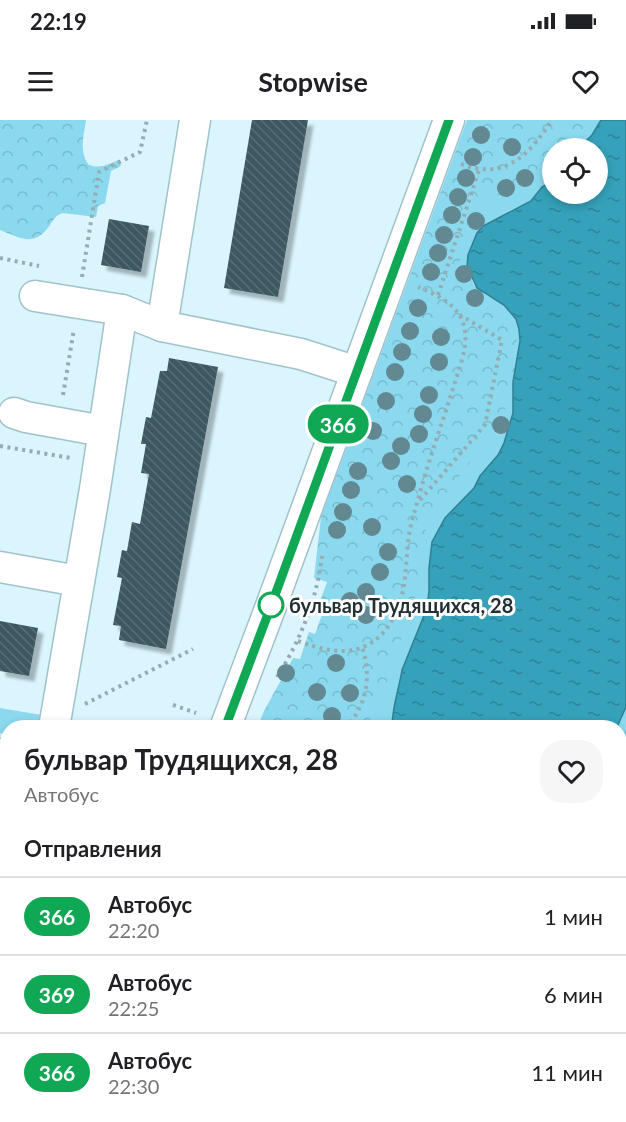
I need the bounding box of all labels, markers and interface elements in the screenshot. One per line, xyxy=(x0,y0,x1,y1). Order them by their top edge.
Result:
text: 22:19 xyxy=(30,8,87,35)
icon: menu xyxy=(24,65,57,98)
text: Stopwise xyxy=(258,65,368,98)
icon: heart xyxy=(569,65,602,98)
map controls xyxy=(542,138,608,204)
button: locate xyxy=(542,138,608,204)
line badge: 366 xyxy=(304,404,372,444)
text: 366 xyxy=(320,412,356,437)
marker: бульвар Трудящихся, 28 xyxy=(258,592,284,618)
place label: бульвар Трудящихся, 28 xyxy=(289,593,513,617)
button: heart xyxy=(540,740,603,803)
text: бульвар Трудящихся, 28 xyxy=(24,742,338,776)
text: Автобус xyxy=(24,782,99,806)
text: Отправления xyxy=(24,835,162,862)
text: Автобус xyxy=(108,891,192,918)
text: 1 мин xyxy=(544,903,603,930)
text: 366 xyxy=(39,904,75,929)
text: 22:20 xyxy=(108,918,159,942)
text: Автобус xyxy=(108,969,192,996)
text: 6 мин xyxy=(544,981,603,1008)
text: 369 xyxy=(39,982,75,1007)
text: 22:25 xyxy=(108,996,159,1020)
text: Автобус xyxy=(108,1047,192,1074)
text: 11 мин xyxy=(531,1059,603,1086)
text: 366 xyxy=(39,1060,75,1085)
text: 22:30 xyxy=(108,1074,159,1098)

